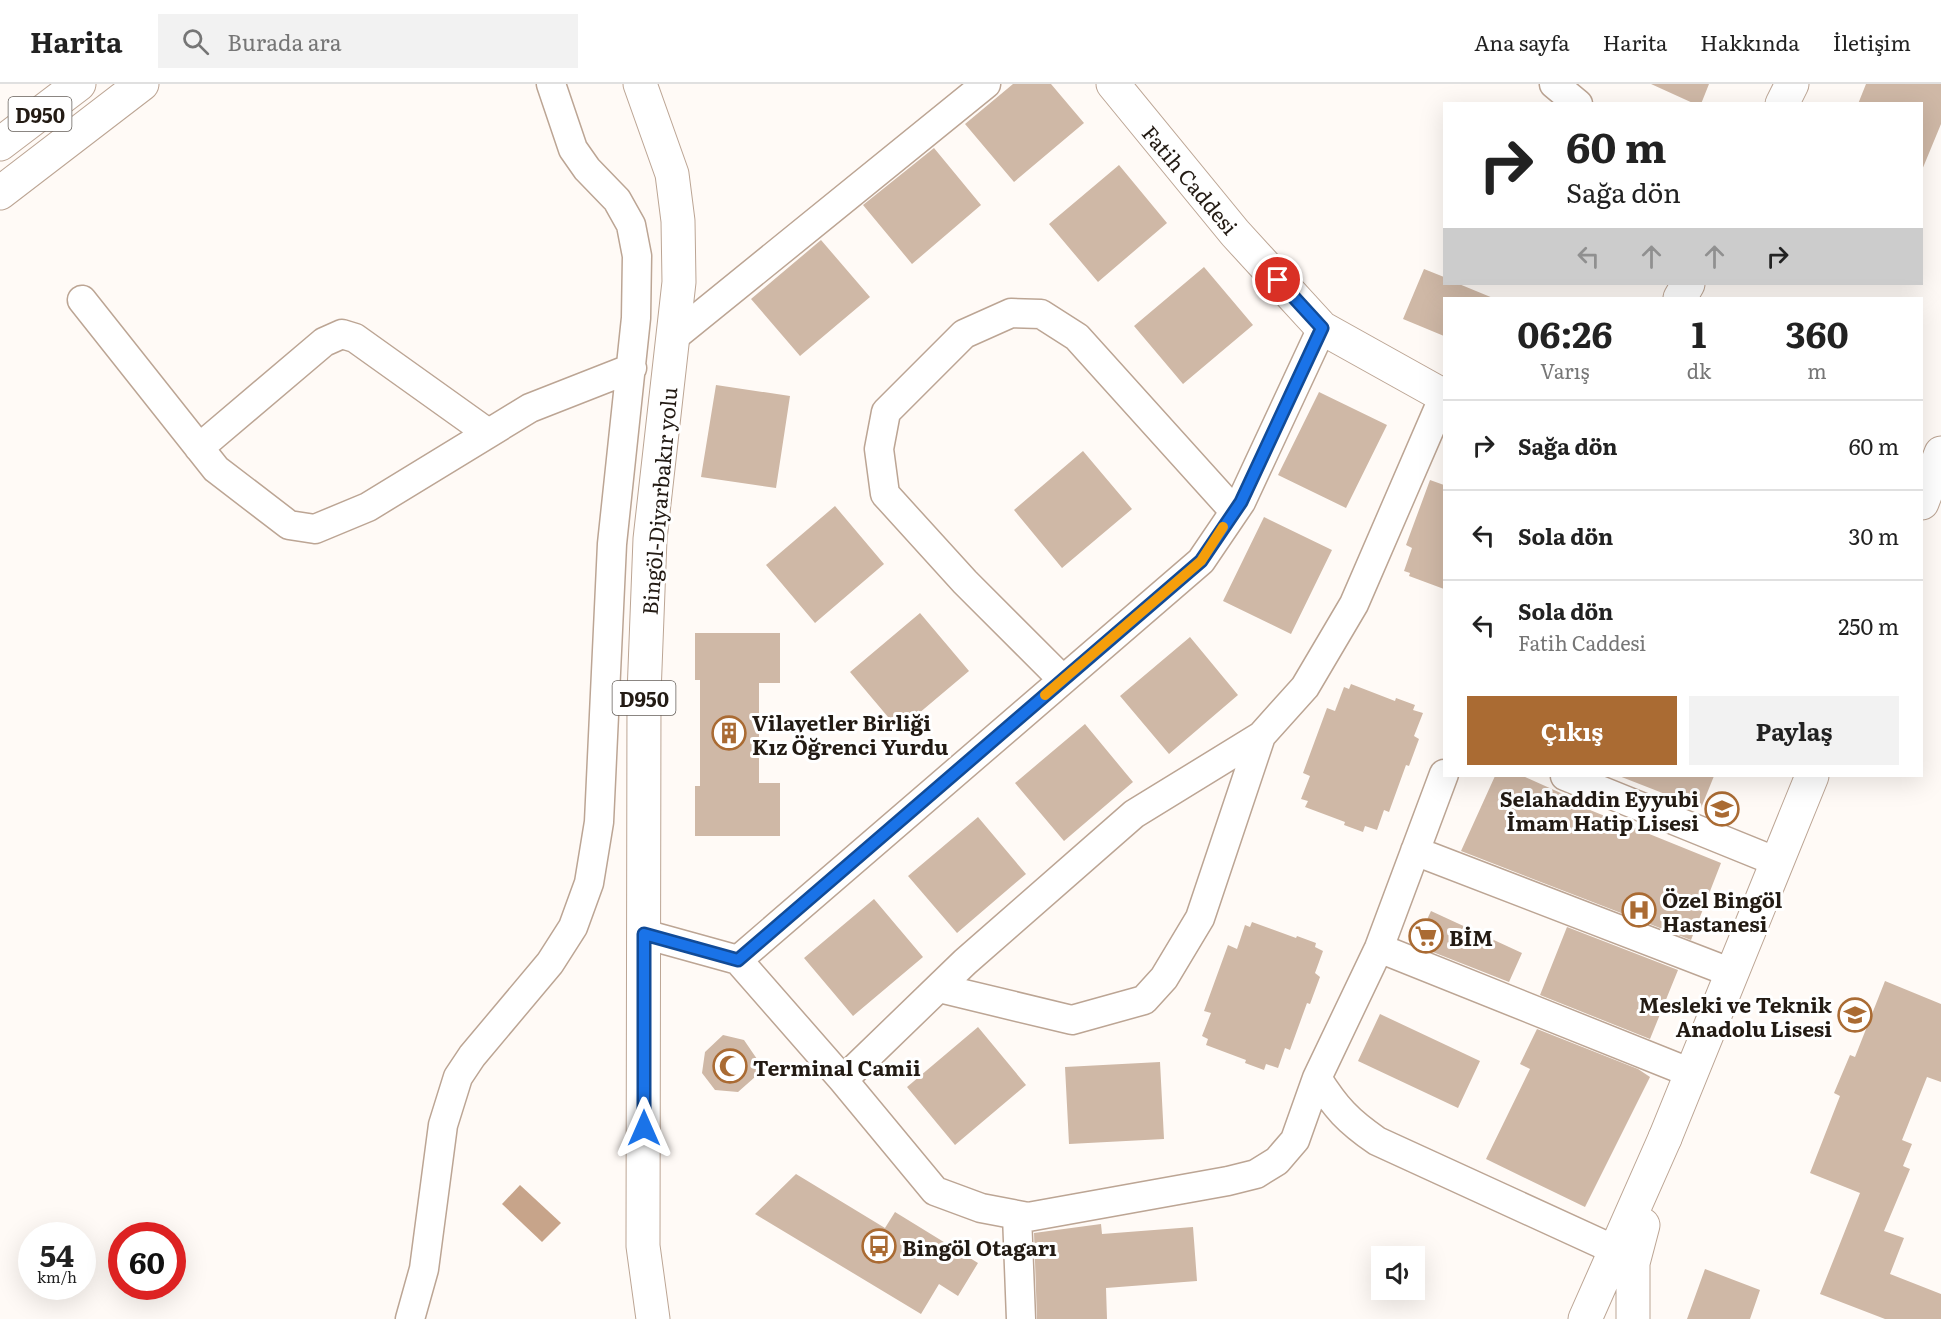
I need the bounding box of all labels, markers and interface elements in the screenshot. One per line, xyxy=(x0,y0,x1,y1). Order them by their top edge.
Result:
search box xyxy=(158,14,578,68)
text: Harita xyxy=(30,20,122,62)
icon: search xyxy=(179,25,212,58)
text: Burada ara xyxy=(227,25,342,58)
text: Ana sayfa xyxy=(1474,26,1570,57)
text: Harita xyxy=(1603,26,1667,57)
text: Hakkında xyxy=(1700,26,1800,57)
text: İletişim xyxy=(1833,26,1911,57)
road number: D950 xyxy=(9,97,72,131)
text: 60 m xyxy=(1566,114,1667,176)
street label: Fatih Caddesi xyxy=(1136,118,1246,240)
icon: right xyxy=(1467,126,1545,204)
text: Sağa dön xyxy=(1566,171,1681,211)
icon: left xyxy=(1572,240,1605,273)
icon: ahead xyxy=(1635,240,1668,273)
icon: ahead xyxy=(1698,240,1731,273)
icon: right xyxy=(1761,240,1794,273)
pin xyxy=(1252,254,1303,305)
icon: arrive xyxy=(1261,263,1294,296)
text: 06:26 xyxy=(1517,306,1612,359)
text: 1 xyxy=(1691,306,1706,359)
text: 360 xyxy=(1785,306,1849,359)
text: Varış xyxy=(1540,355,1589,385)
text: dk xyxy=(1687,355,1711,385)
text: m xyxy=(1807,355,1827,385)
street label: Bingöl-Diyarbakır yolu xyxy=(633,386,683,616)
icon: right xyxy=(1467,429,1500,462)
text: Sağa dön xyxy=(1518,429,1618,462)
text: 60 m xyxy=(1849,429,1899,462)
icon: left xyxy=(1467,519,1500,552)
text: Sola dön xyxy=(1518,519,1613,552)
text: 30 m xyxy=(1849,519,1899,552)
text: Sola dön xyxy=(1518,594,1613,627)
icon: left xyxy=(1467,609,1500,642)
text: 250 m xyxy=(1838,609,1899,642)
text: Fatih Caddesi xyxy=(1518,627,1646,657)
road number: D950 xyxy=(612,681,676,715)
button: Çıkış xyxy=(1467,696,1677,765)
button: Paylaş xyxy=(1689,696,1899,765)
place label: Vilayetler Birliği Kız Öğrenci Yurdu xyxy=(752,706,948,761)
building icon: Vilayetler Birliği Kız Öğrenci Yurdu xyxy=(711,715,747,751)
place label: Selahaddin Eyyubi İmam Hatip Lisesi xyxy=(1500,782,1699,837)
school or university icon: Selahaddin Eyyubi İmam Hatip Lisesi xyxy=(1704,791,1740,827)
place label: Özel Bingöl Hastanesi xyxy=(1662,883,1783,938)
hospital icon: Özel Bingöl Hastanesi xyxy=(1621,892,1657,928)
supermarket icon: BİM xyxy=(1408,918,1444,954)
place label: BİM xyxy=(1449,921,1493,952)
place label: Mesleki ve Teknik Anadolu Lisesi xyxy=(1639,988,1833,1043)
school or university icon: Mesleki ve Teknik Anadolu Lisesi xyxy=(1837,997,1873,1033)
mosque icon: Terminal Camii xyxy=(712,1048,748,1084)
place label: Terminal Camii xyxy=(753,1051,921,1082)
position arrow xyxy=(612,1096,676,1160)
speed limit sign: 60 xyxy=(108,1222,186,1300)
bus stop icon: Bingöl Otagarı xyxy=(861,1228,897,1264)
place label: Bingöl Otagarı xyxy=(902,1231,1057,1262)
text: 54 xyxy=(40,1232,74,1276)
map controls xyxy=(1371,1246,1425,1300)
button: sound xyxy=(1371,1246,1425,1300)
text: km/h xyxy=(37,1265,77,1288)

